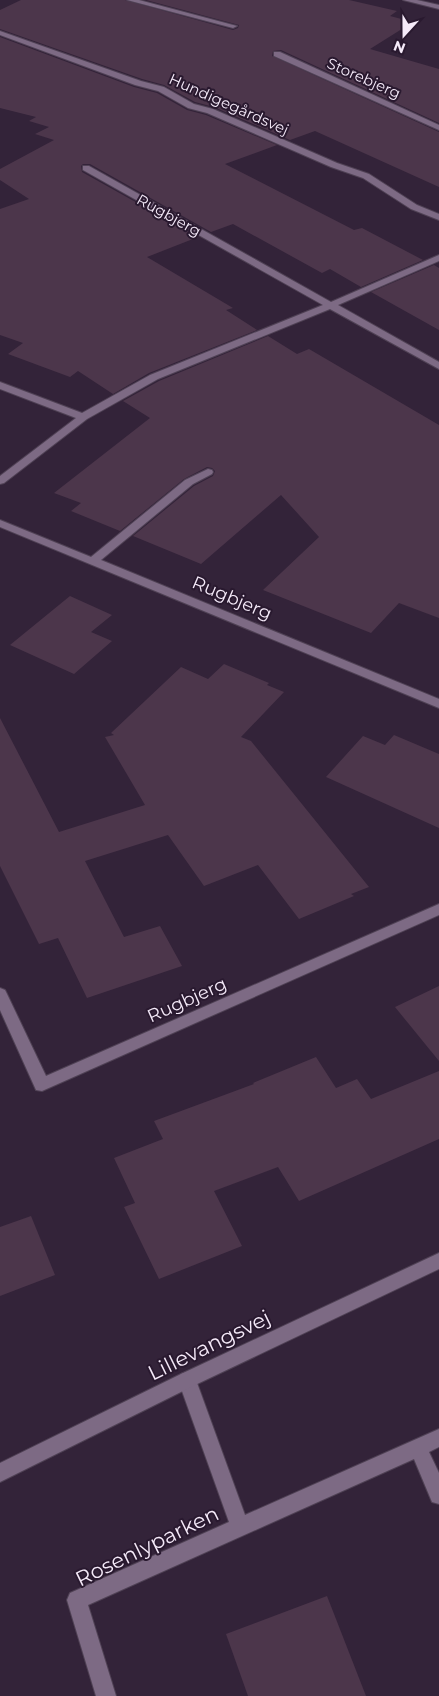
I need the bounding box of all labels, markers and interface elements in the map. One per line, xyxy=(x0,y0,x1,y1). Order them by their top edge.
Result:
north arrow xyxy=(379,10,429,60)
text: N xyxy=(391,37,408,58)
street label: Storebjerg xyxy=(324,53,404,103)
street label: Hundigegårdsvej xyxy=(166,69,292,139)
street label: Rugbjerg xyxy=(134,190,204,240)
street label: Rugbjerg xyxy=(189,571,275,625)
street label: Rugbjerg xyxy=(144,973,230,1027)
street label: Lillevangsvej xyxy=(144,1305,274,1385)
street label: Rosenlyparken xyxy=(71,1501,223,1591)

